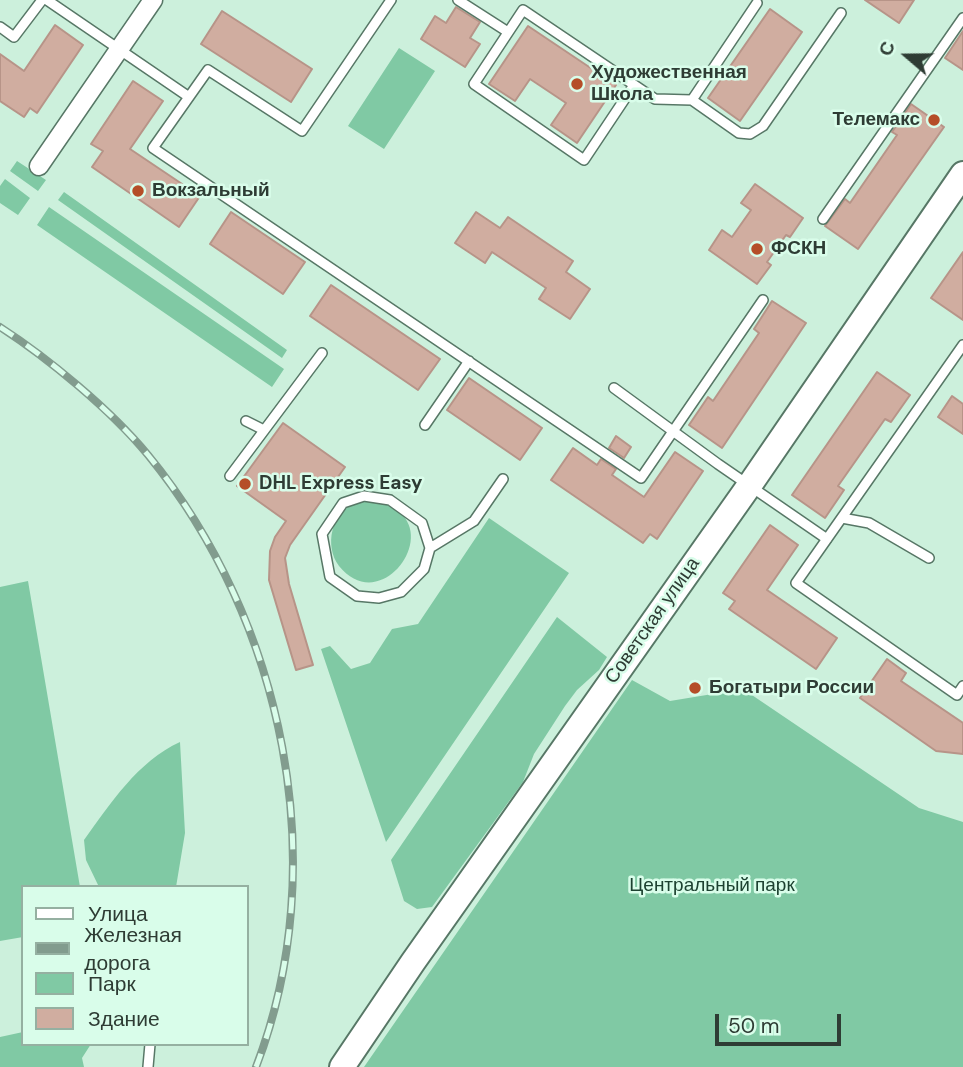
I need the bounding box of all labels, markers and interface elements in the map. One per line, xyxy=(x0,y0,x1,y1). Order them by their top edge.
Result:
north arrow xyxy=(872,21,942,91)
text: С xyxy=(873,38,901,59)
place label: Художественная Школа xyxy=(591,62,747,106)
marker: Художественная Школа xyxy=(569,76,585,92)
place label: Телемакс xyxy=(832,109,920,131)
marker: Телемакс xyxy=(926,112,942,128)
place label: Вокзальный xyxy=(152,180,270,202)
marker: Вокзальный xyxy=(130,183,146,199)
place label: ФСКН xyxy=(771,238,826,260)
marker: ФСКН xyxy=(749,241,765,257)
place label: DHL Express Easy xyxy=(259,473,422,495)
marker: DHL Express Easy xyxy=(237,476,253,492)
street label: Советская улица xyxy=(601,553,705,689)
place label: Богатыри России xyxy=(709,677,874,699)
marker: Богатыри России xyxy=(687,680,703,696)
park label: Центральный парк xyxy=(629,875,795,897)
legend xyxy=(21,885,248,1046)
text: Улица xyxy=(88,900,148,928)
text: Железная дорога xyxy=(84,921,182,977)
text: Парк xyxy=(88,970,136,998)
scale bar xyxy=(718,1000,844,1044)
text: Здание xyxy=(88,1005,160,1033)
text: 50 m xyxy=(728,1012,779,1040)

